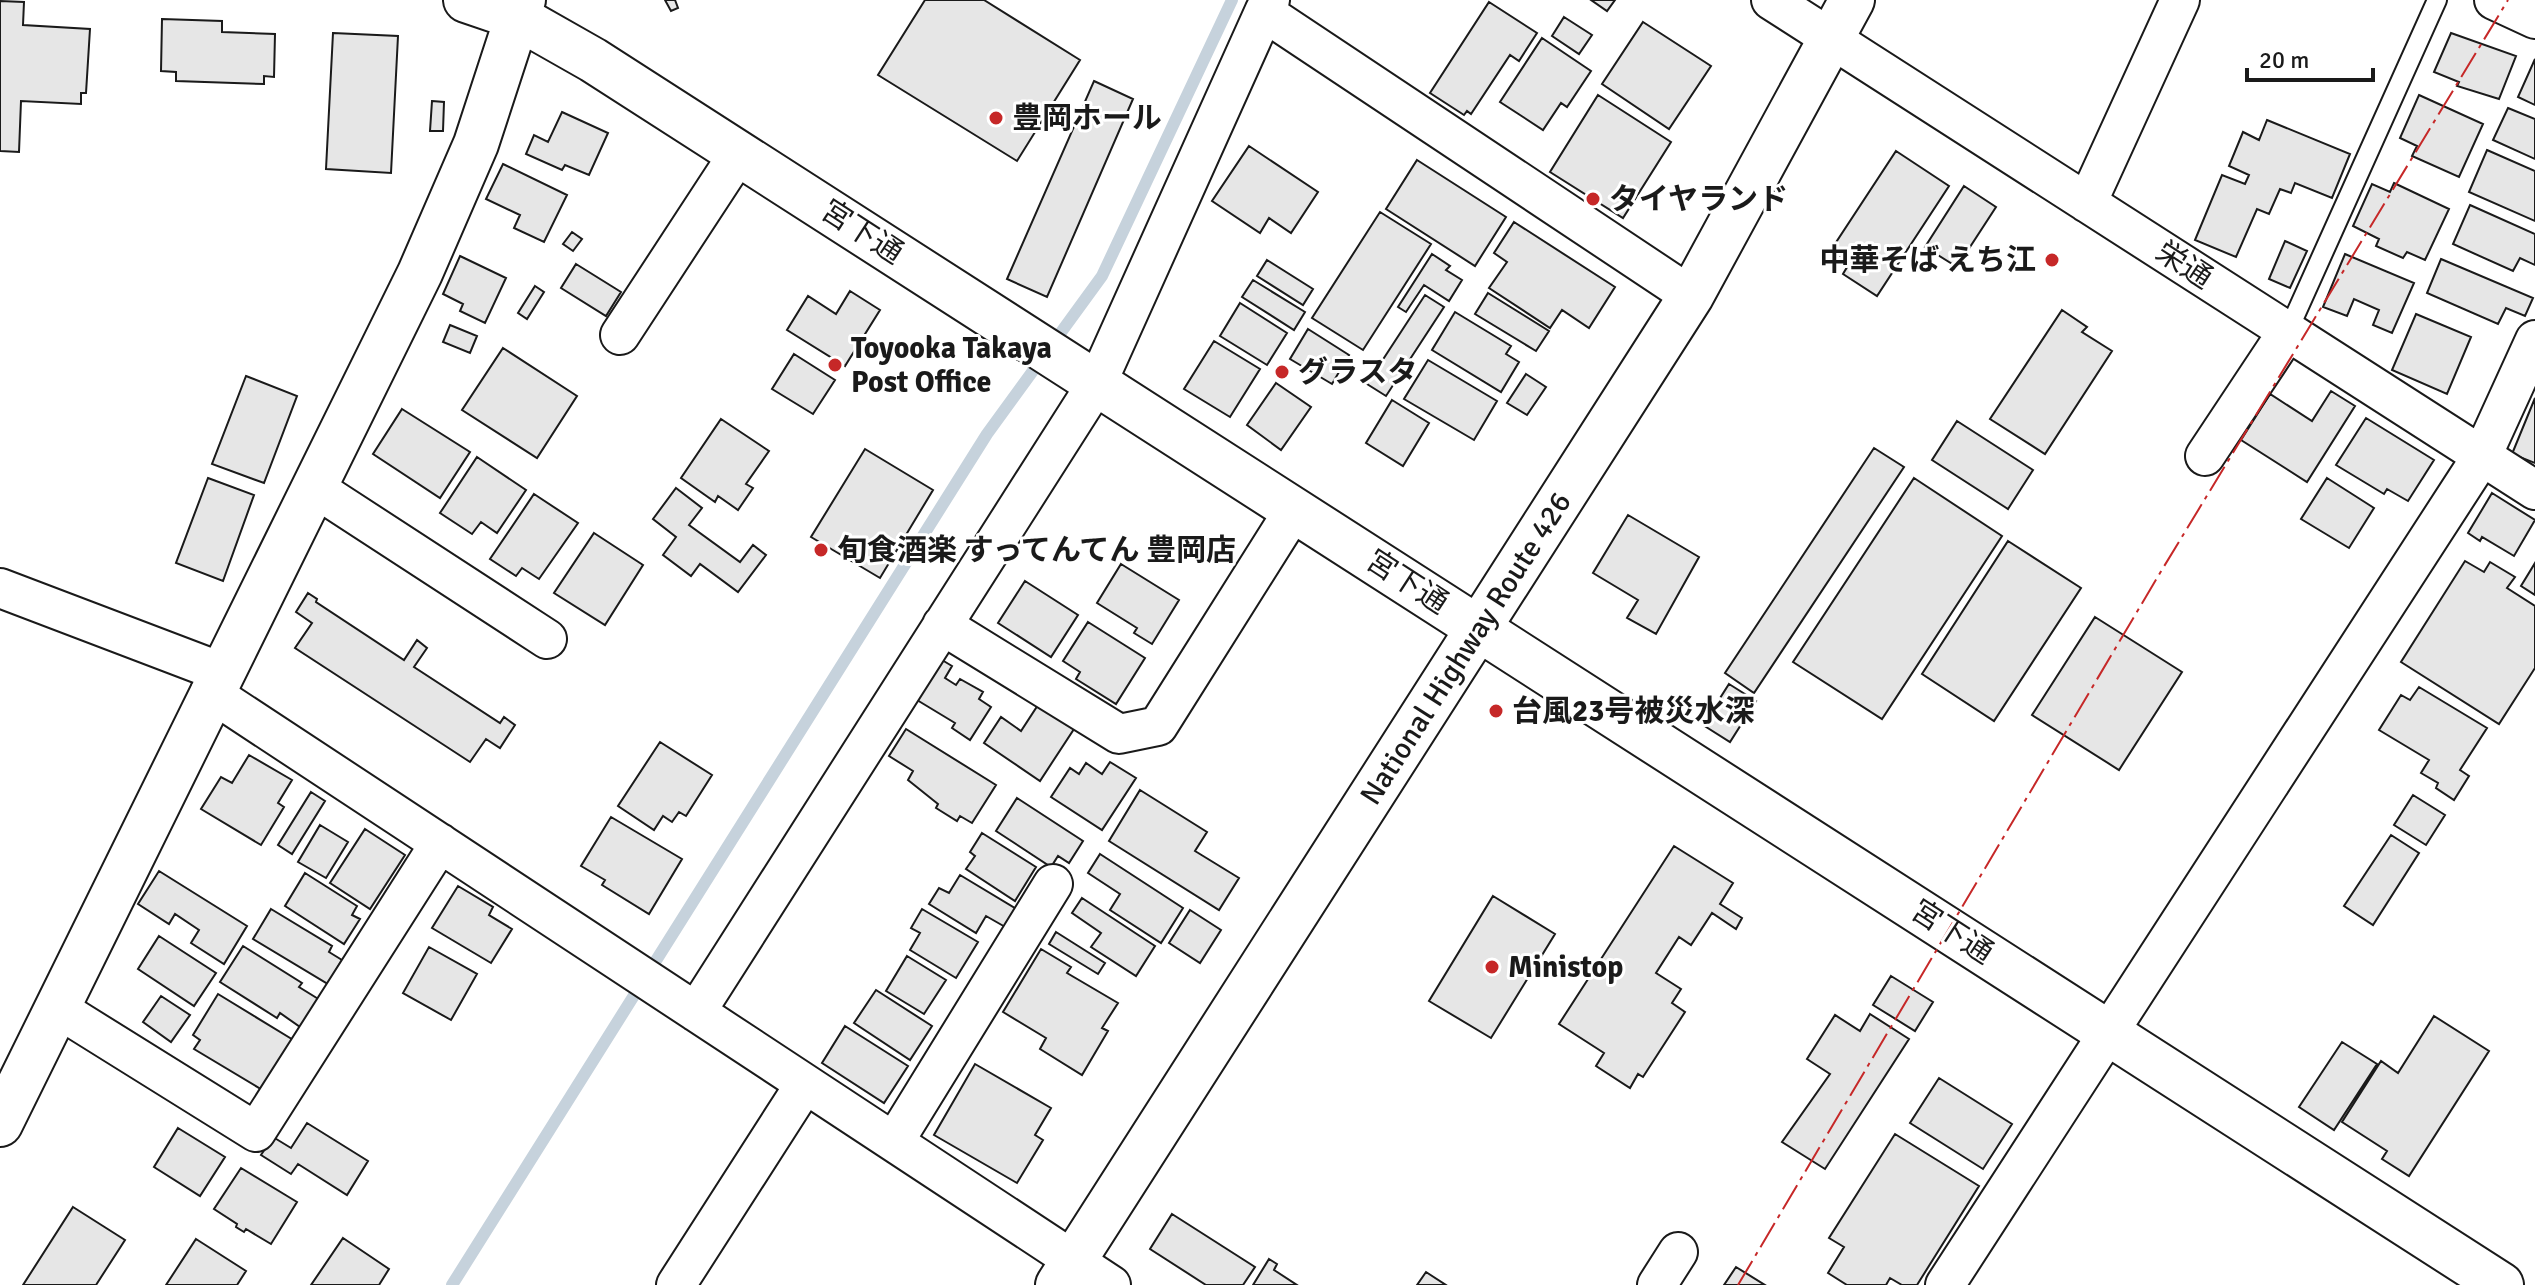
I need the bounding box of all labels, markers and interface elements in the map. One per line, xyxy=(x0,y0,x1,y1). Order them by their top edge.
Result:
scale bar xyxy=(2247,32,2373,82)
text: 20 m xyxy=(2259,45,2309,75)
place label: 豊岡ホール xyxy=(1012,100,1162,137)
marker: 豊岡ホール xyxy=(987,109,1005,127)
place label: タイヤランド xyxy=(1609,181,1788,218)
marker: タイヤランド xyxy=(1584,190,1602,208)
street label: 宮下通 xyxy=(814,192,910,272)
street label: 栄通 xyxy=(2149,233,2219,297)
place label: 中華そば えち江 xyxy=(1819,242,2036,279)
marker: 中華そば えち江 xyxy=(2043,251,2061,269)
place label: Toyooka Takaya Post Office xyxy=(851,330,1052,401)
place label: グラスタ xyxy=(1298,354,1417,391)
marker: Toyooka Takaya Post Office xyxy=(826,356,844,374)
marker: グラスタ xyxy=(1273,363,1291,381)
street label: National Highway Route 426 xyxy=(1352,485,1579,811)
place label: 旬食酒楽 すってんてん 豊岡店 xyxy=(837,532,1236,569)
marker: 旬食酒楽 すってんてん 豊岡店 xyxy=(812,541,830,559)
street label: 宮下通 xyxy=(1359,542,1455,622)
place label: 台風23号被災水深 xyxy=(1512,693,1754,730)
marker: 台風23号被災水深 xyxy=(1487,702,1505,720)
street label: 宮下通 xyxy=(1904,892,2000,972)
place label: Ministop xyxy=(1508,949,1623,986)
marker: Ministop xyxy=(1483,958,1501,976)

